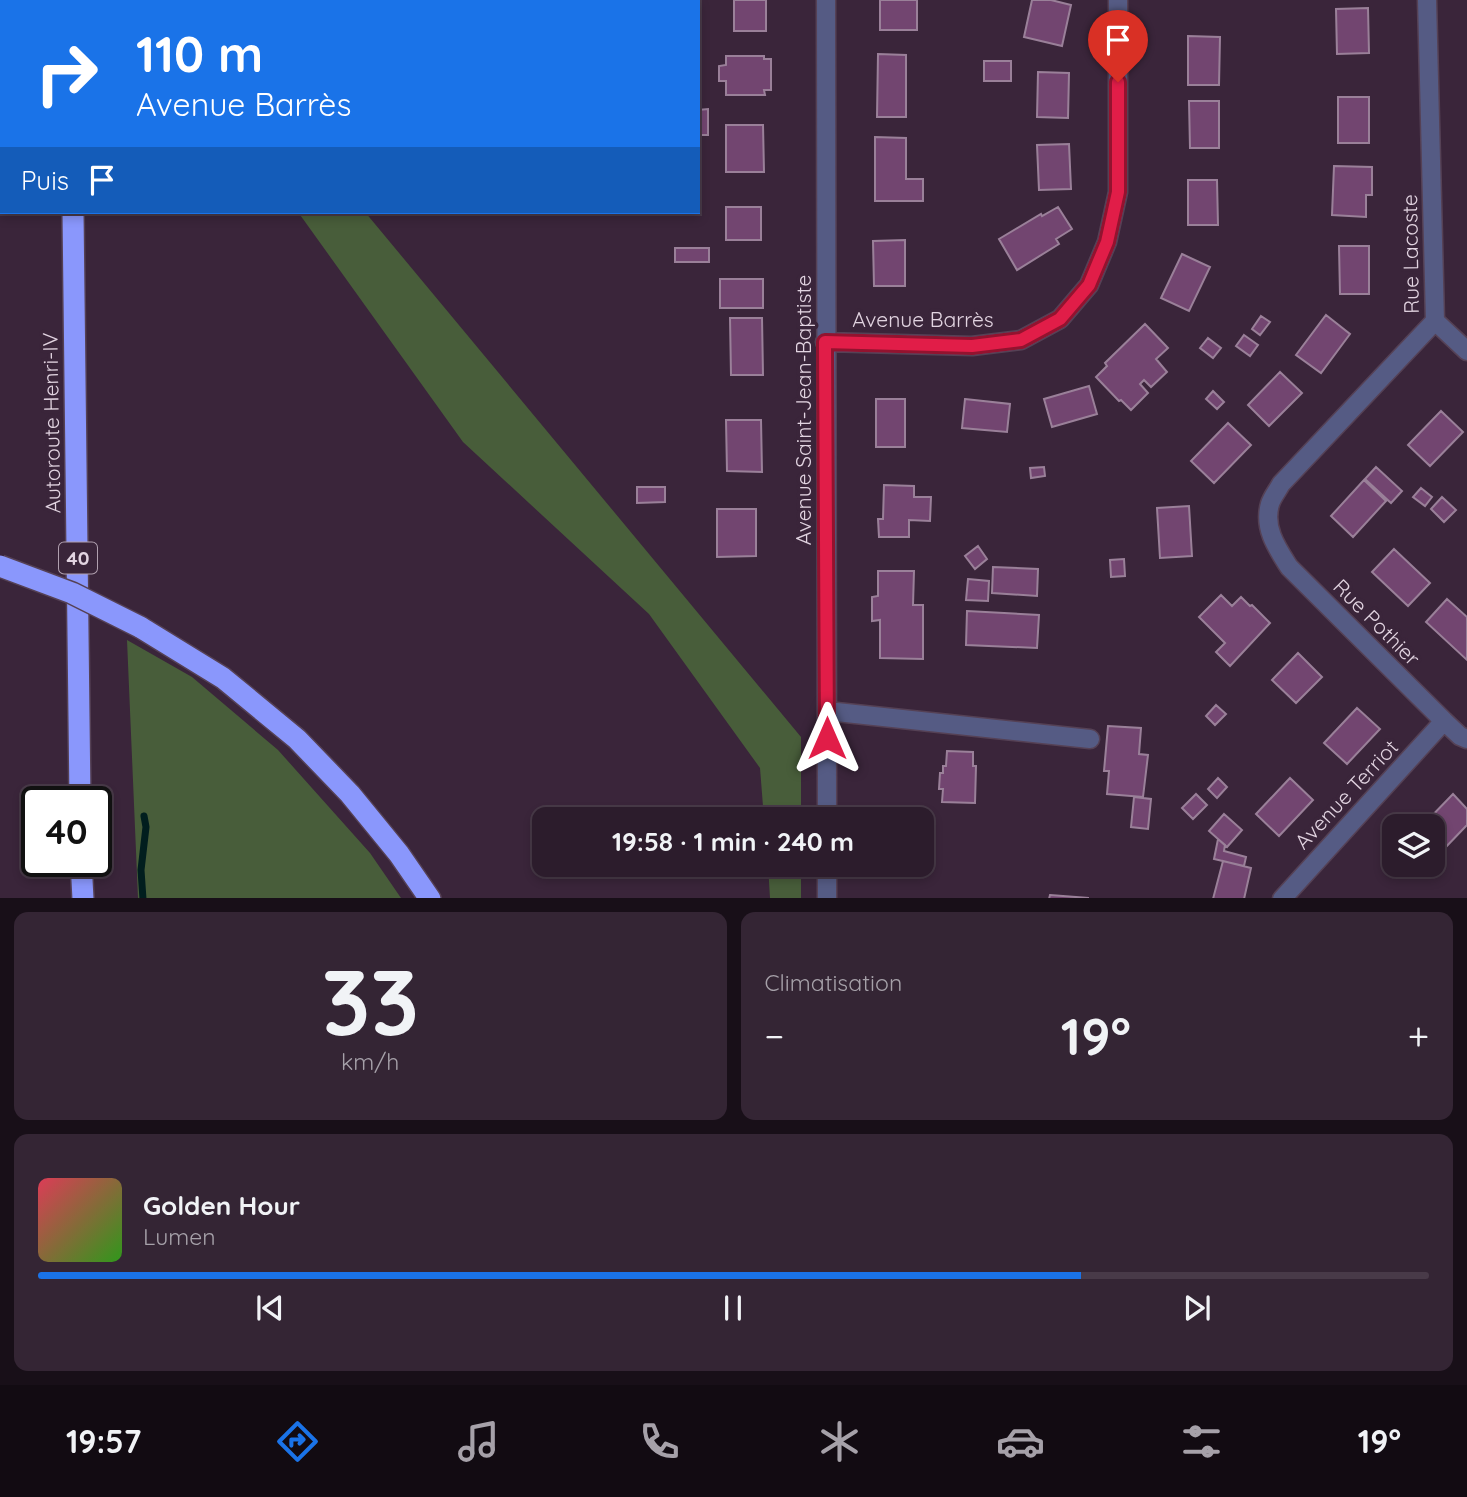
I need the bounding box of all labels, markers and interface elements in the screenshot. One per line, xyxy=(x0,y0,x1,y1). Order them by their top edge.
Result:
pin xyxy=(1088,10,1148,82)
icon: arrive xyxy=(1099,21,1137,59)
text: 110 m xyxy=(136,23,263,84)
icon: right xyxy=(21,28,112,119)
text: Avenue Barrès xyxy=(136,84,351,124)
icon: arrive xyxy=(83,161,121,199)
text: Puis xyxy=(21,164,69,197)
street label: Rue Lacoste xyxy=(1396,194,1424,314)
street label: Avenue Saint-Jean-Baptiste xyxy=(790,275,816,545)
street label: Avenue Barrès xyxy=(852,306,994,332)
street label: Autoroute Henri-IV xyxy=(36,332,66,514)
road number: 40 xyxy=(59,542,97,573)
street label: Rue Pothier xyxy=(1328,573,1426,671)
position arrow xyxy=(790,701,864,775)
street label: Avenue Terriot xyxy=(1289,734,1403,854)
speed limit sign: 40 xyxy=(21,786,112,877)
map controls xyxy=(1382,814,1445,877)
button: layers xyxy=(1382,814,1445,877)
text: 19:58 · 1 min · 240 m xyxy=(612,825,854,858)
text: 33 xyxy=(321,944,419,1058)
text: Climatisation xyxy=(765,968,902,997)
text: 19° xyxy=(1061,1003,1131,1068)
text: − xyxy=(765,1012,784,1060)
text: + xyxy=(1408,1012,1429,1060)
text: km/h xyxy=(341,1047,399,1076)
text: Golden Hour xyxy=(143,1189,300,1222)
text: Lumen xyxy=(143,1222,216,1251)
icon: previous xyxy=(251,1289,289,1327)
icon: pause xyxy=(714,1289,752,1327)
icon: next xyxy=(1178,1289,1216,1327)
icon: directions xyxy=(273,1417,322,1466)
icon: music xyxy=(454,1417,503,1466)
icon: phone xyxy=(635,1417,684,1466)
icon: climate xyxy=(815,1417,864,1466)
icon: car xyxy=(996,1417,1045,1466)
icon: filters xyxy=(1177,1417,1226,1466)
text: 19:57 xyxy=(66,1421,141,1461)
text: 19° xyxy=(1358,1421,1401,1461)

